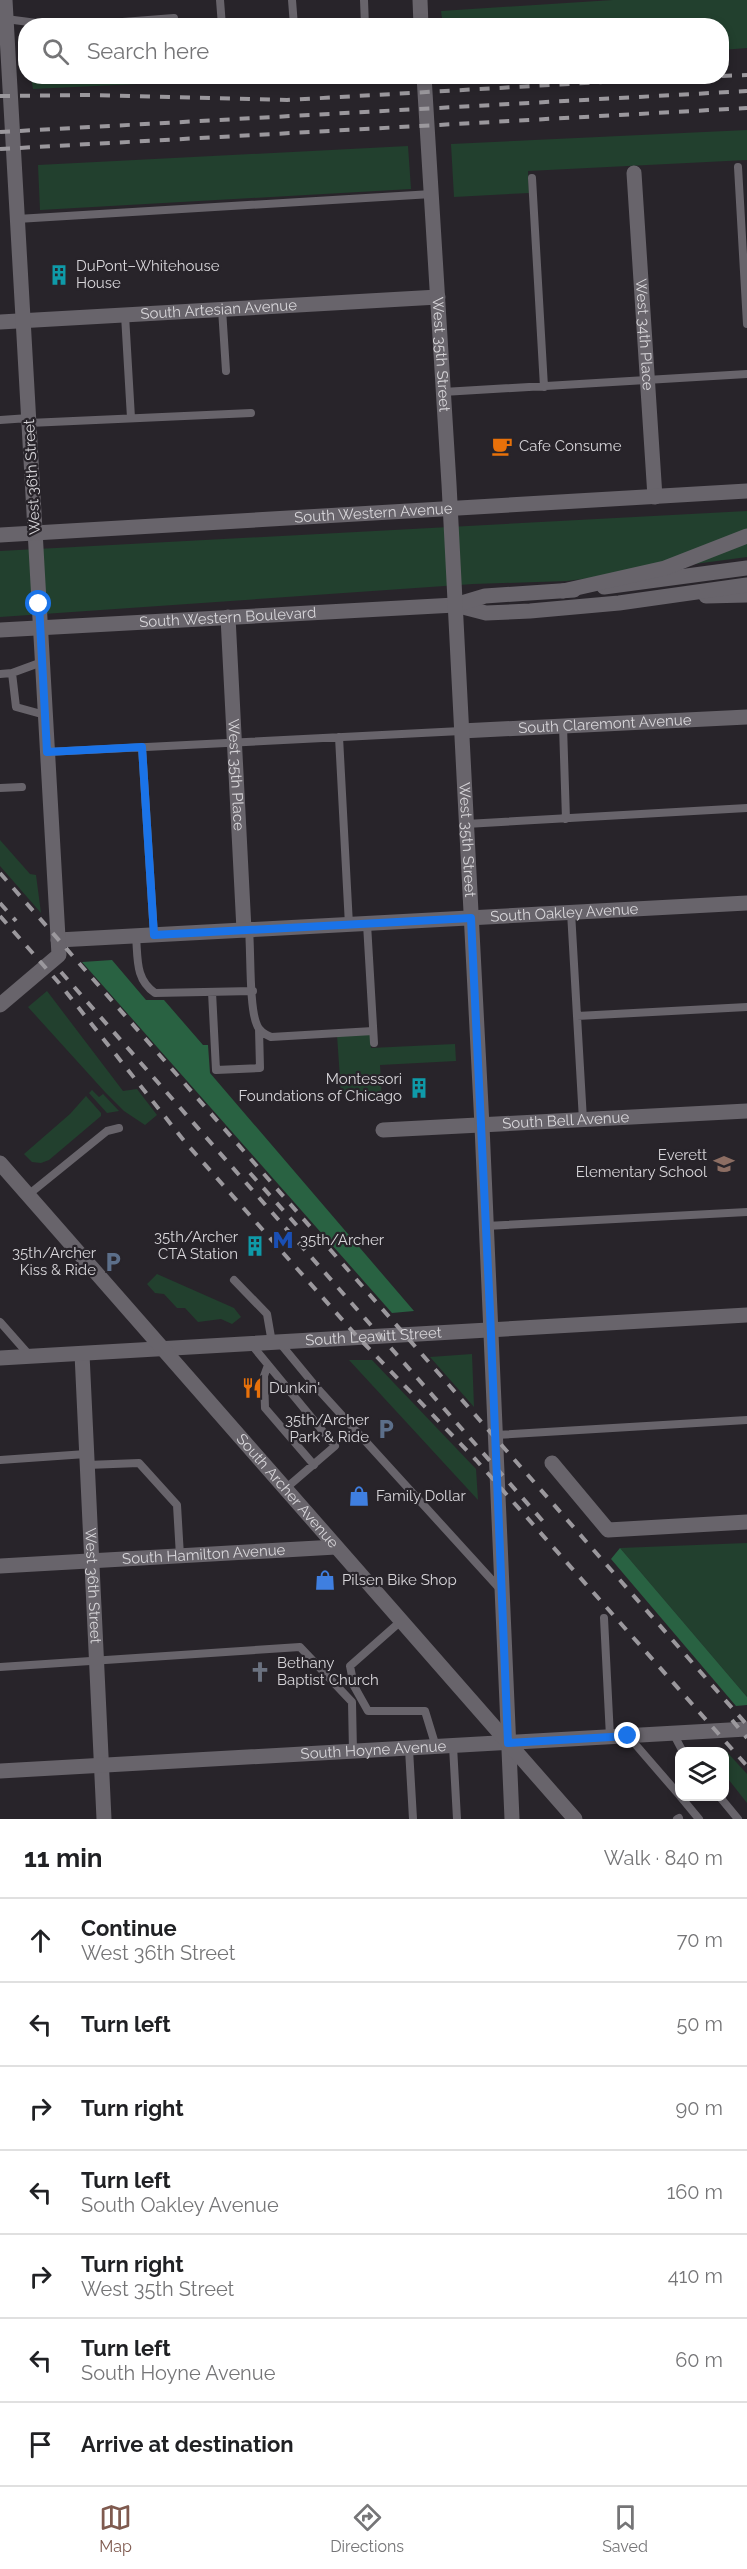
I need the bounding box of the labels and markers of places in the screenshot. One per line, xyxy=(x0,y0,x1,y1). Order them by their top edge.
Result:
place label: DuPont–Whitehouse House xyxy=(76,257,220,292)
building icon: DuPont–Whitehouse House xyxy=(47,263,71,287)
cafe icon: Cafe Consume xyxy=(490,434,514,458)
place label: Cafe Consume xyxy=(519,437,622,455)
place label: Montessori Foundations of Chicago xyxy=(238,1070,402,1105)
building icon: Montessori Foundations of Chicago xyxy=(407,1076,431,1100)
place label: Everett Elementary School xyxy=(576,1146,708,1181)
school or university icon: Everett Elementary School xyxy=(712,1152,736,1176)
place label: 35th/Archer CTA Station xyxy=(154,1228,239,1263)
metro station icon: 35th/Archer xyxy=(271,1228,295,1252)
place label: 35th/Archer xyxy=(300,1231,385,1249)
building icon: 35th/Archer CTA Station xyxy=(243,1234,267,1258)
place label: 35th/Archer Kiss & Ride xyxy=(12,1244,97,1279)
parking icon: 35th/Archer Kiss & Ride xyxy=(101,1250,125,1274)
restaurant icon: Dunkin' xyxy=(240,1376,264,1400)
place label: Dunkin' xyxy=(269,1379,320,1397)
place label: 35th/Archer Park & Ride xyxy=(285,1411,370,1446)
parking icon: 35th/Archer Park & Ride xyxy=(374,1417,398,1441)
shop icon: Family Dollar xyxy=(347,1484,371,1508)
place label: Family Dollar xyxy=(376,1487,466,1505)
shop icon: Pilsen Bike Shop xyxy=(313,1568,337,1592)
place label: Pilsen Bike Shop xyxy=(342,1571,457,1589)
place label: Bethany Baptist Church xyxy=(277,1654,379,1689)
church icon: Bethany Baptist Church xyxy=(248,1660,272,1684)

